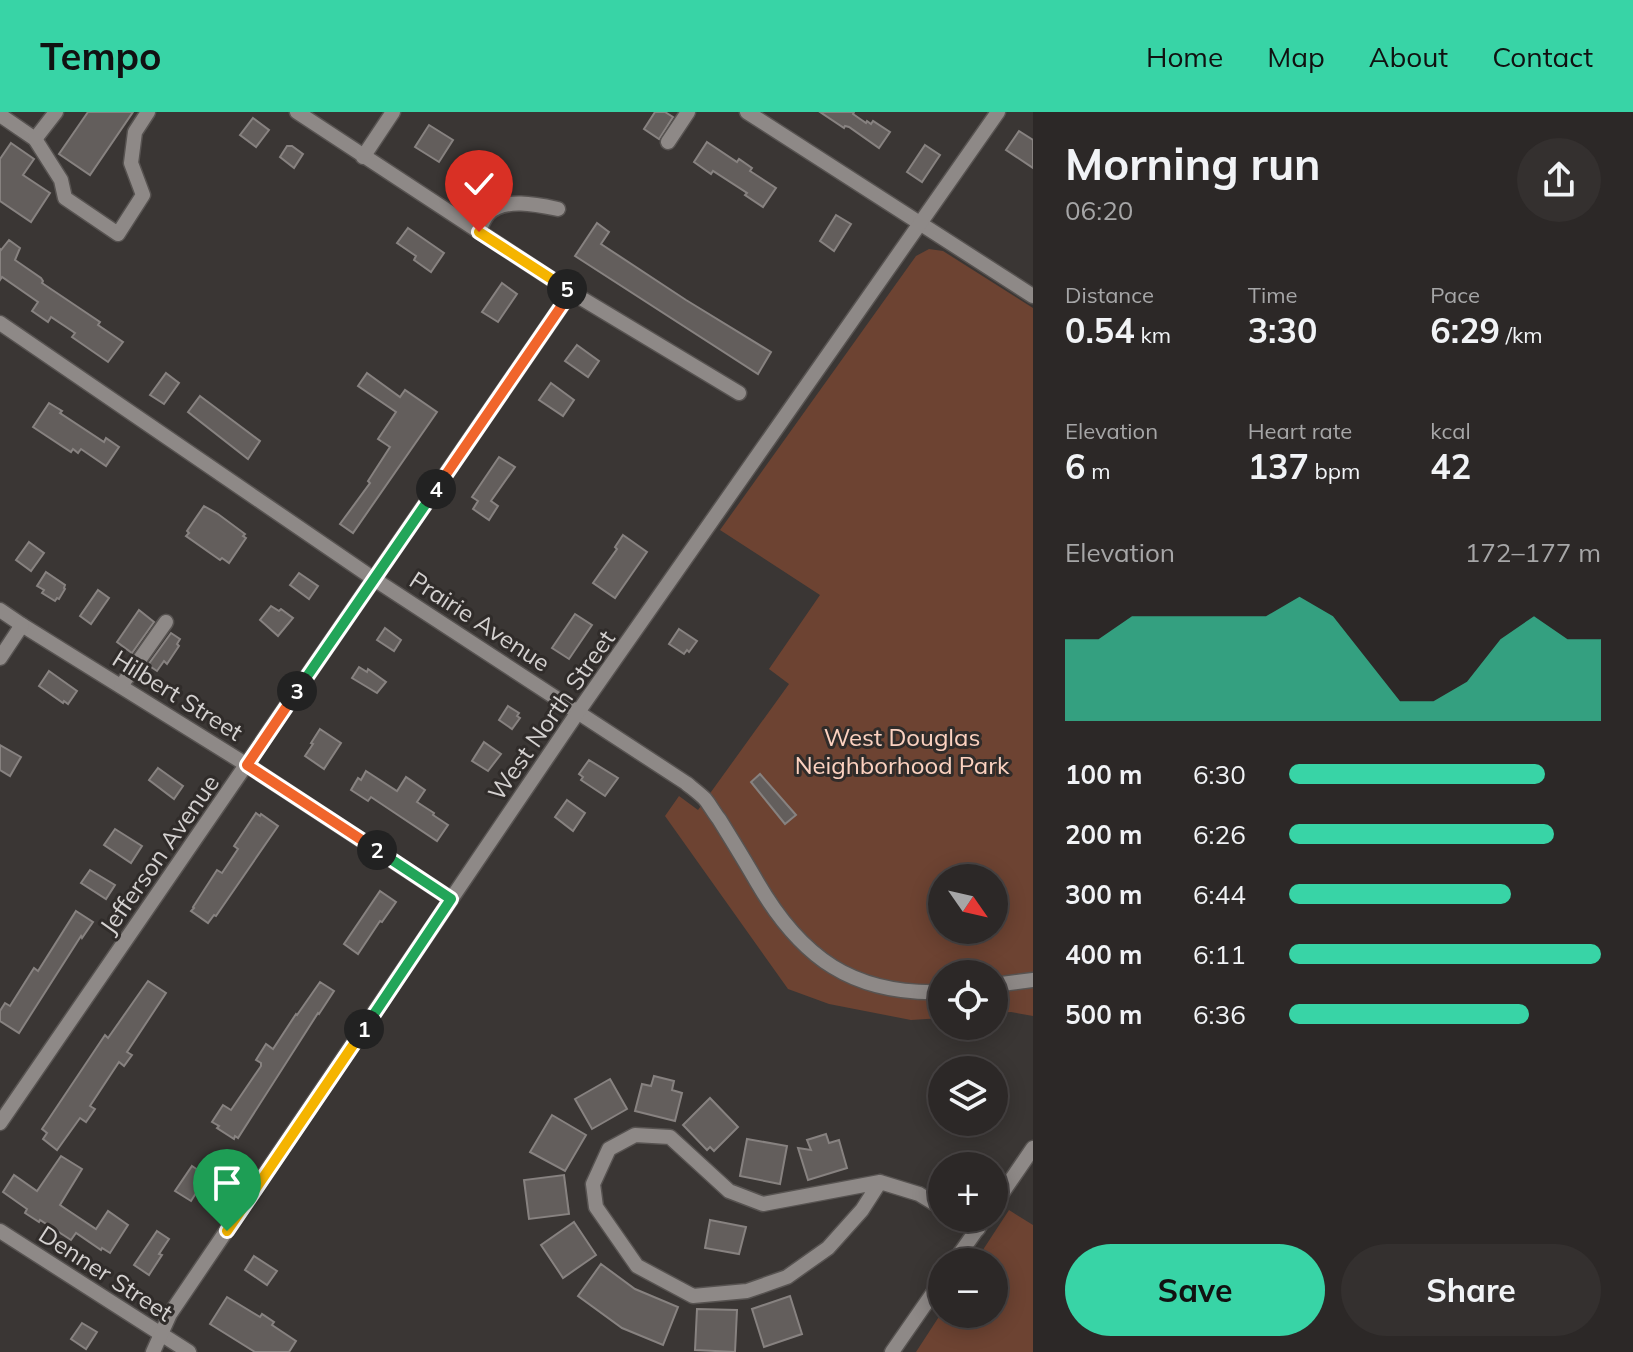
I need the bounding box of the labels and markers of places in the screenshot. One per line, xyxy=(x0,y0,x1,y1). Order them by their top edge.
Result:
pin xyxy=(445,150,513,232)
pin: 5 xyxy=(547,269,587,309)
pin: 4 xyxy=(416,469,456,509)
pin: 3 xyxy=(277,671,317,711)
pin: 2 xyxy=(357,830,397,870)
pin: 1 xyxy=(344,1009,384,1049)
pin xyxy=(193,1149,261,1231)

